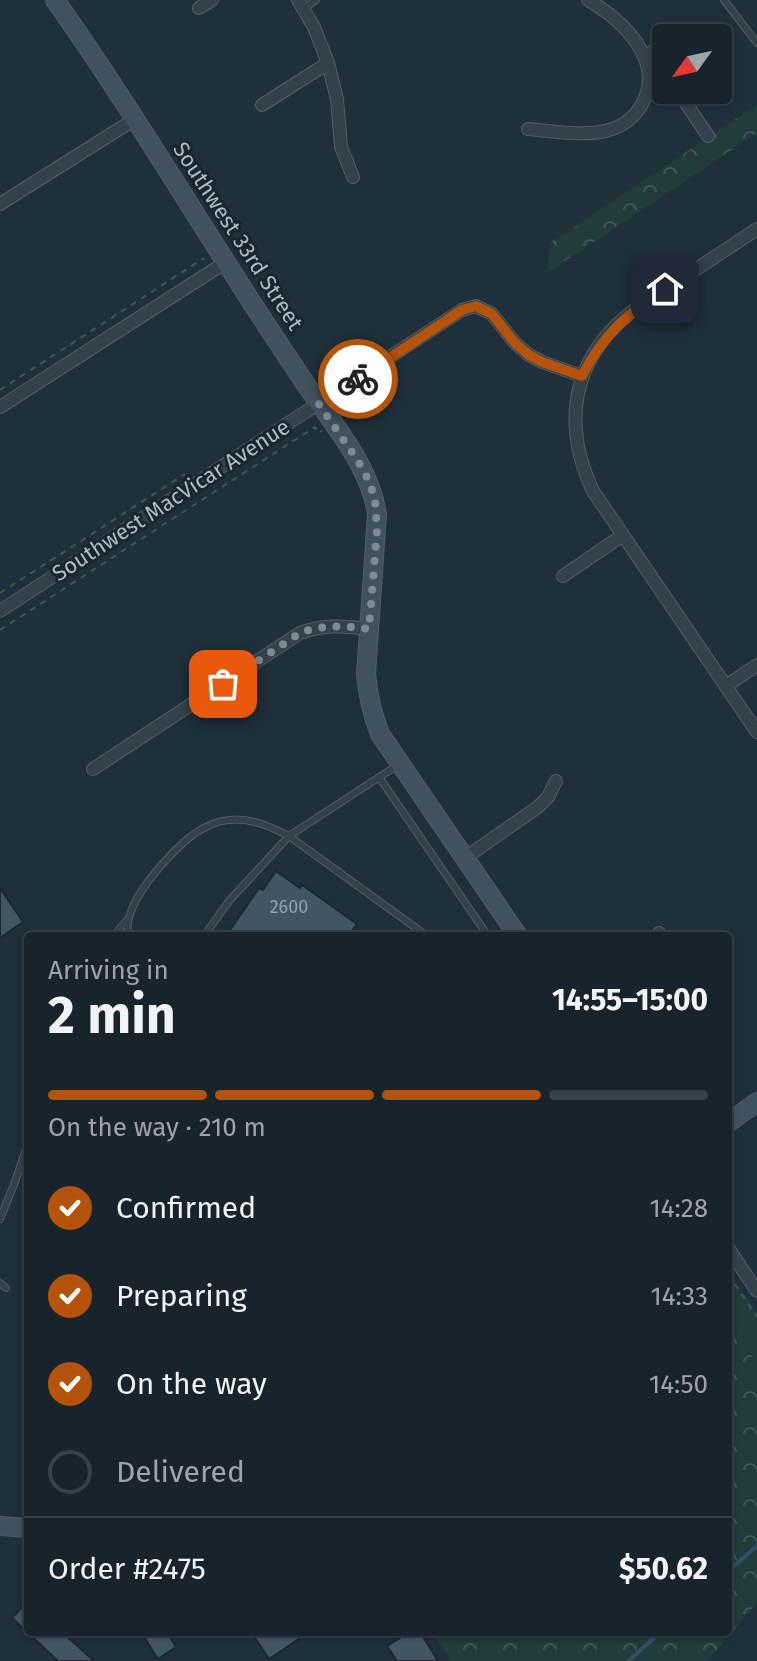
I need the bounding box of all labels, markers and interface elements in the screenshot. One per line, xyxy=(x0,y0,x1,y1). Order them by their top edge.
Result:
north arrow xyxy=(652,24,732,104)
map controls xyxy=(652,24,732,104)
street label: Southwest 33rd Street xyxy=(167,137,309,335)
pin xyxy=(631,255,699,323)
icon: home xyxy=(643,267,687,311)
courier xyxy=(318,339,398,419)
icon: bike xyxy=(336,357,380,401)
street label: Southwest MacVicar Avenue xyxy=(47,413,295,587)
pin xyxy=(189,650,257,718)
icon: bag xyxy=(201,662,245,706)
house number: 2600 xyxy=(270,896,308,918)
text: Arriving in xyxy=(48,955,169,986)
text: 14:55–15:00 xyxy=(552,982,708,1018)
text: 2 min xyxy=(48,984,176,1047)
text: On the way · 210 m xyxy=(48,1112,266,1143)
icon: check xyxy=(48,1186,92,1230)
text: Confirmed xyxy=(116,1190,256,1226)
text: 14:28 xyxy=(649,1193,708,1224)
icon: check xyxy=(48,1274,92,1318)
text: Preparing xyxy=(116,1278,247,1314)
text: 14:33 xyxy=(650,1281,708,1312)
icon: check xyxy=(48,1362,92,1406)
text: On the way xyxy=(116,1366,267,1402)
text: 14:50 xyxy=(649,1369,708,1400)
text: Delivered xyxy=(116,1454,245,1490)
text: Order #2475 xyxy=(48,1551,206,1587)
text: $50.62 xyxy=(619,1551,708,1587)

